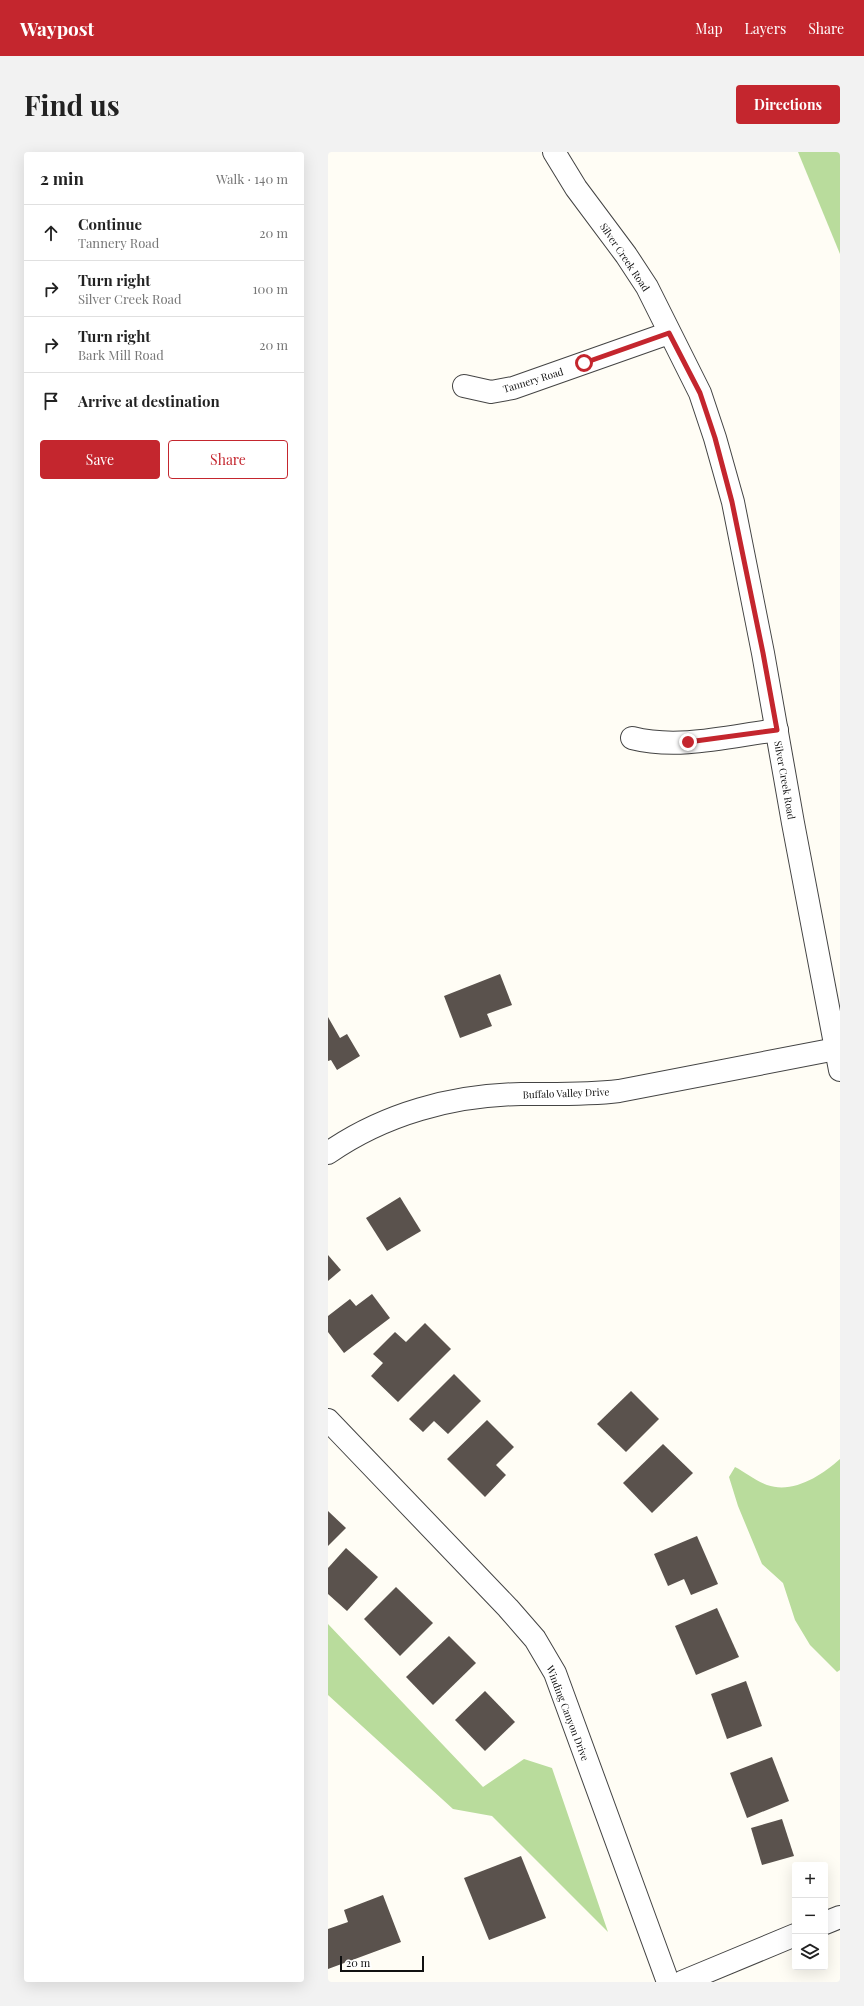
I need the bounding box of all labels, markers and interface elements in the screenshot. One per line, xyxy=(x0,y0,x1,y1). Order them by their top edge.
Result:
text: Waypost xyxy=(20,15,94,41)
text: Map xyxy=(695,19,723,38)
text: Layers xyxy=(745,19,786,38)
text: Share xyxy=(808,19,844,38)
button: Directions xyxy=(736,85,840,124)
text: Find us xyxy=(24,86,120,123)
text: 2 min xyxy=(40,167,84,189)
text: Walk · 140 m xyxy=(216,170,288,187)
text: Continue xyxy=(78,214,142,234)
street label: Silver Creek Road xyxy=(597,220,653,294)
icon: ahead xyxy=(40,222,62,244)
text: 20 m xyxy=(259,224,288,241)
text: Tannery Road xyxy=(78,234,159,251)
text: Turn right xyxy=(78,270,151,290)
icon: right xyxy=(40,278,62,300)
text: 100 m xyxy=(253,280,288,297)
text: Silver Creek Road xyxy=(78,290,182,307)
text: Turn right xyxy=(78,326,151,346)
icon: right xyxy=(40,334,62,356)
text: 20 m xyxy=(259,336,288,353)
text: Bark Mill Road xyxy=(78,346,164,363)
route start xyxy=(575,354,593,372)
street label: Tannery Road xyxy=(501,364,565,396)
icon: arrive xyxy=(40,390,62,412)
text: Arrive at destination xyxy=(78,391,220,411)
button: Save xyxy=(40,440,160,479)
button: Share xyxy=(168,440,288,479)
route end xyxy=(679,733,697,751)
street label: Silver Creek Road xyxy=(771,740,799,821)
street label: Buffalo Valley Drive xyxy=(522,1084,610,1102)
street label: Winding Canyon Drive xyxy=(543,1662,593,1763)
map controls xyxy=(792,1862,828,1970)
button: + xyxy=(792,1862,828,1898)
button: − xyxy=(792,1898,828,1934)
button: layers xyxy=(792,1934,828,1970)
scale bar xyxy=(340,1954,424,1973)
text: 20 m xyxy=(346,1955,370,1970)

